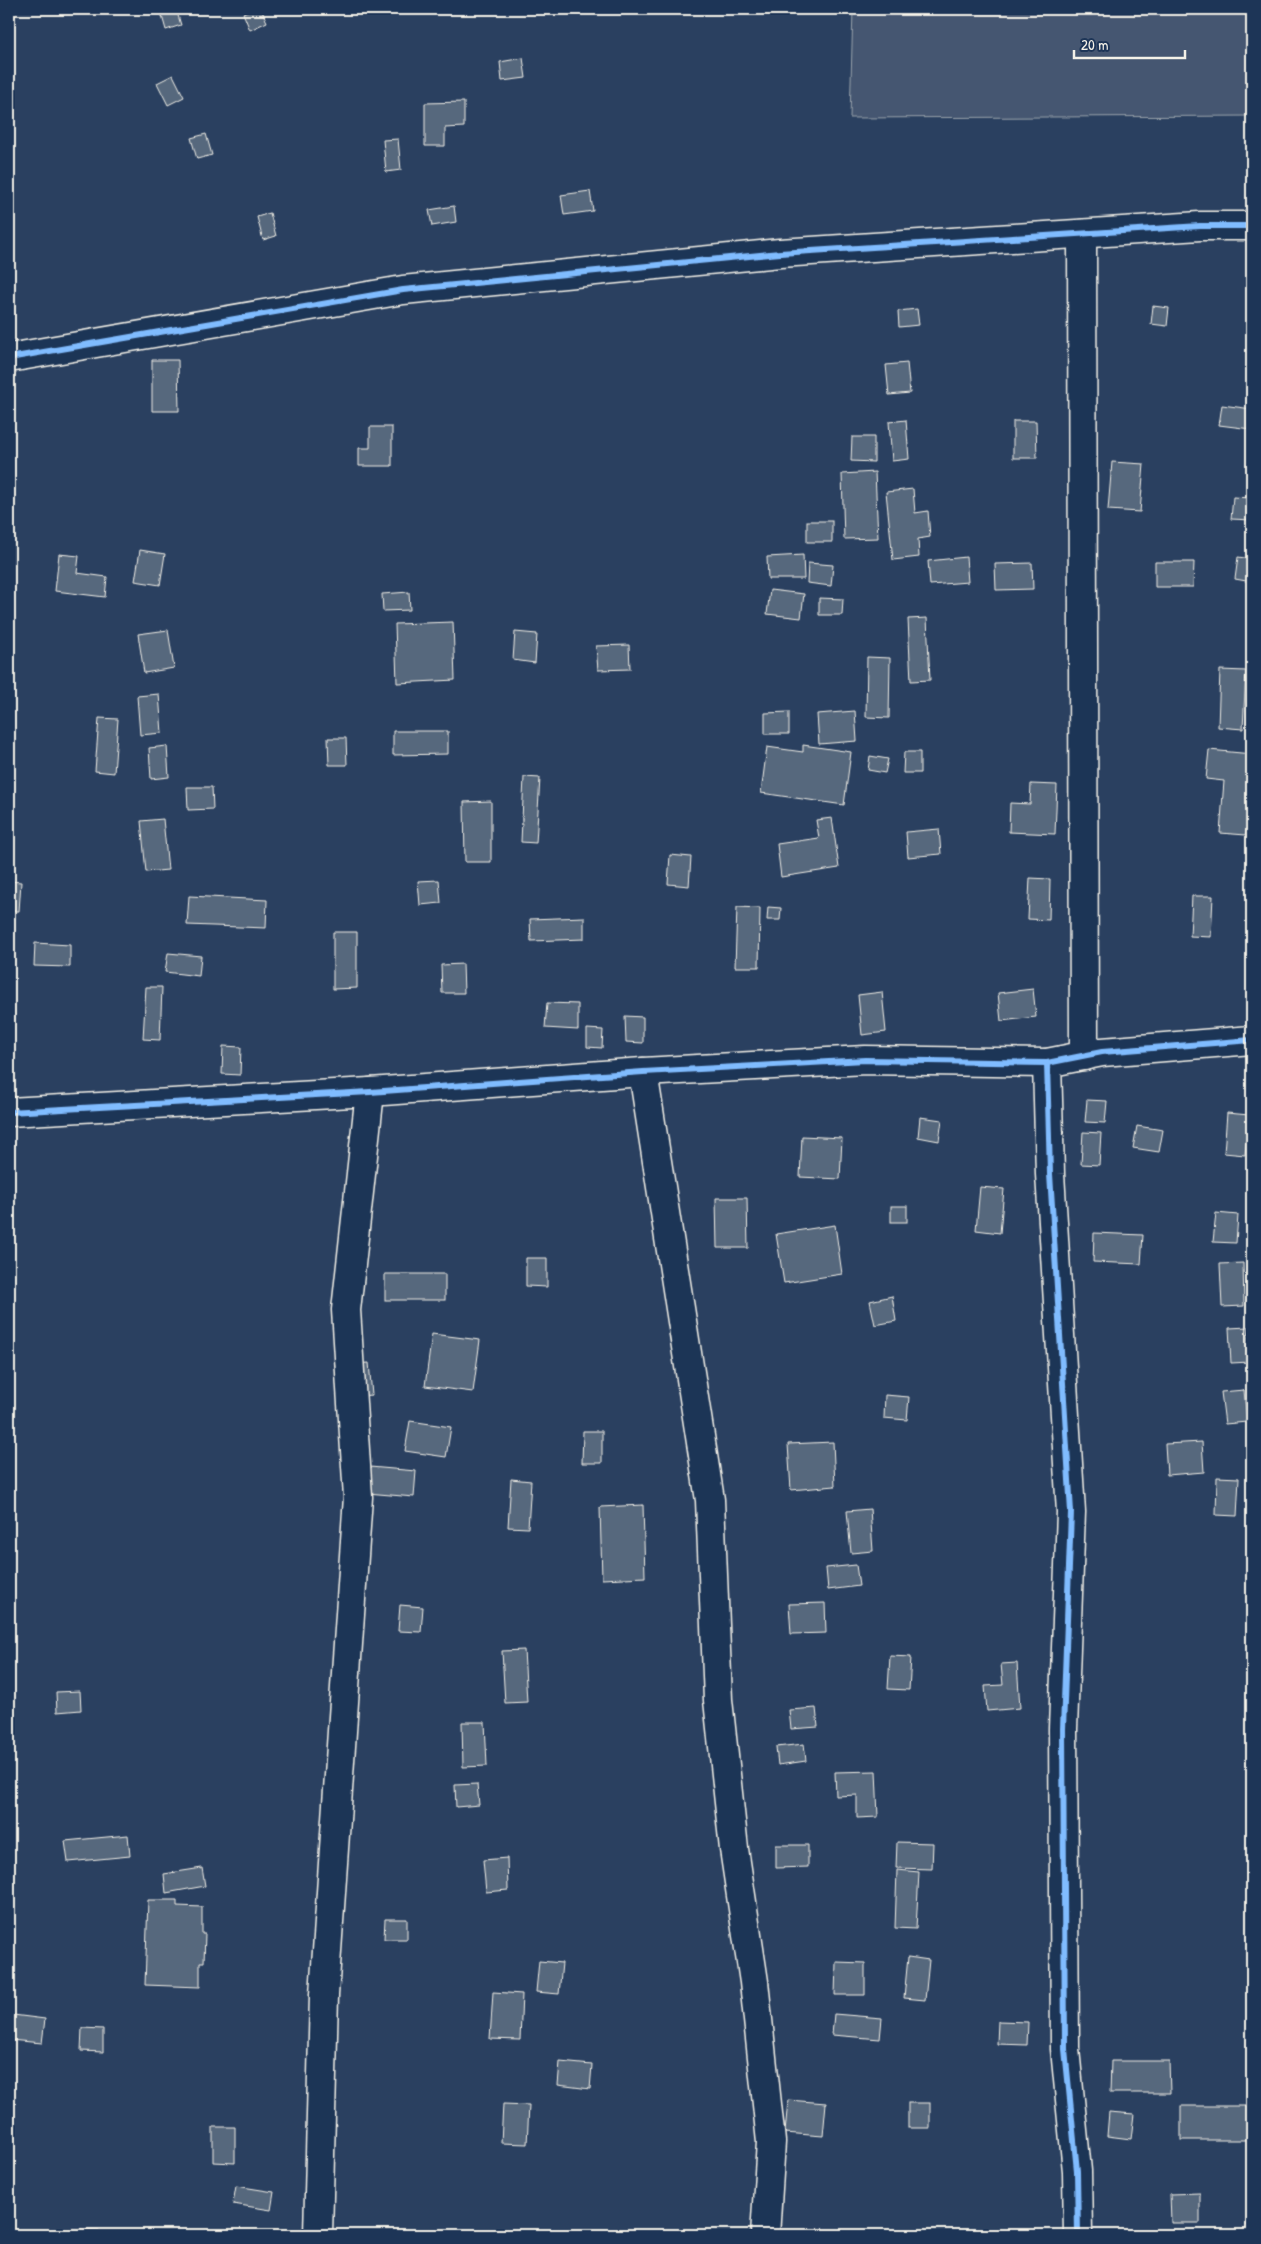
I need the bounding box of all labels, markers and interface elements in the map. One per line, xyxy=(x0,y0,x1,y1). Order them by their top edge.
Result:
scale bar xyxy=(1074,28,1185,60)
text: 20 m xyxy=(1081,34,1108,55)

